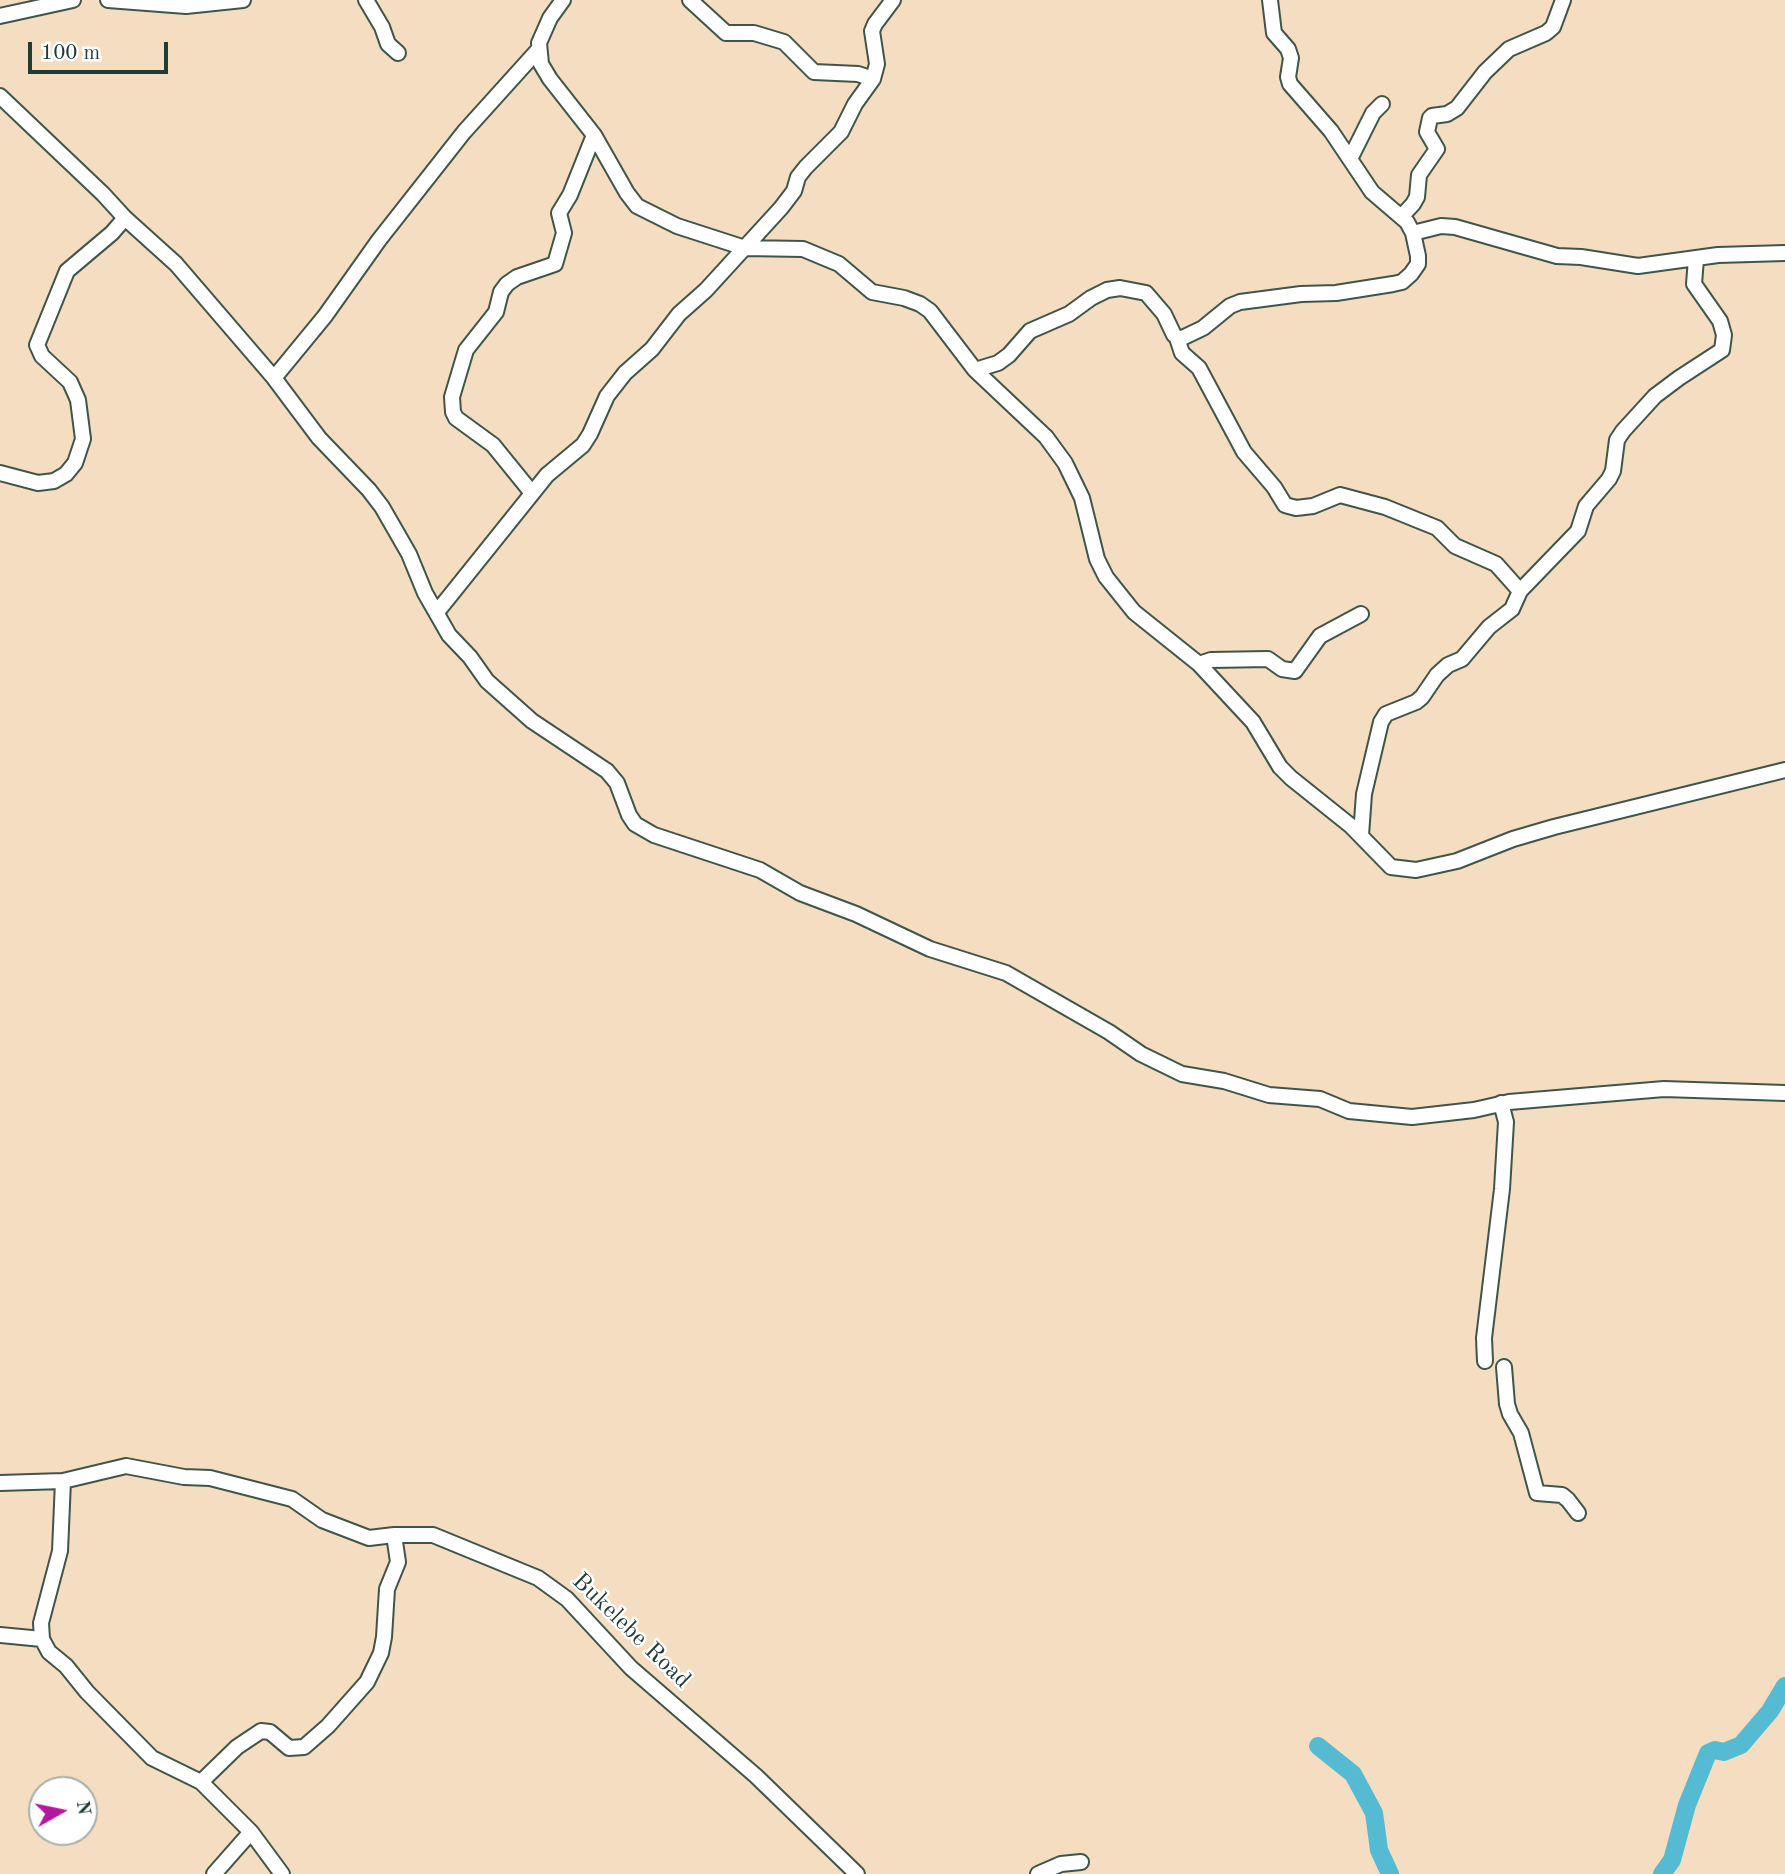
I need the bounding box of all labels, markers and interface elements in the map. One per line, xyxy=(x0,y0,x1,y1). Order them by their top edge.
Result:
scale bar xyxy=(32,28,172,72)
text: 100 m xyxy=(41,43,100,64)
street label: Bukelebe Road xyxy=(566,1567,696,1695)
north arrow xyxy=(28,1776,98,1846)
text: N xyxy=(72,1799,93,1817)

